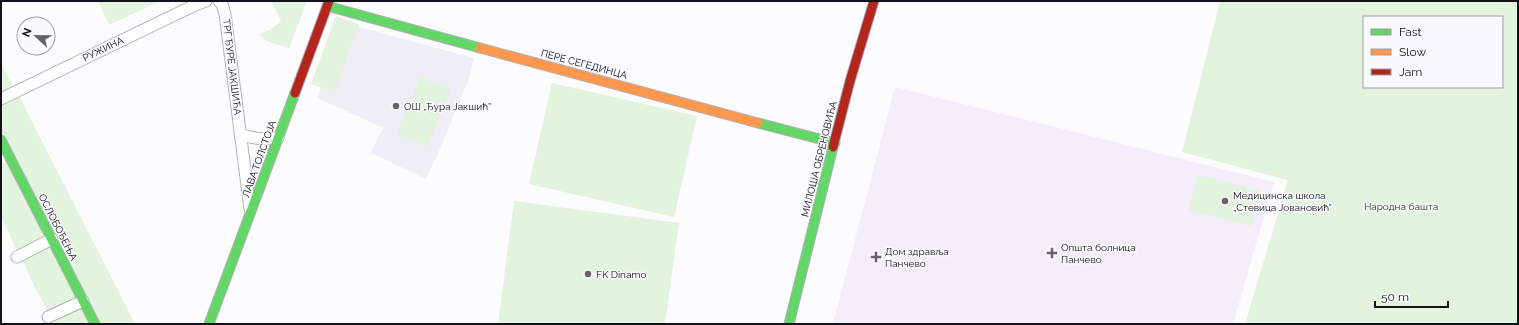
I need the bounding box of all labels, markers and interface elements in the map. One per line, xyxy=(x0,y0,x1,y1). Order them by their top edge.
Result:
north arrow xyxy=(16,16,56,56)
legend xyxy=(1363,16,1503,88)
street label: ТРГ ЂУРЕ ЈАКШИЋА xyxy=(221,18,243,116)
text: Fast xyxy=(1399,25,1422,39)
text: N xyxy=(20,26,35,39)
street label: РУЖИНА xyxy=(81,34,125,64)
text: Slow xyxy=(1399,45,1426,59)
street label: ПЕРЕ СЕГЕДИНЦА xyxy=(540,47,629,81)
text: Jam xyxy=(1399,65,1422,79)
street label: МИЛОША ОБРЕНОВИЋА xyxy=(799,100,839,218)
marker: ОШ „Ђура Јакшић” xyxy=(391,101,401,111)
place label: ОШ „Ђура Јакшић” xyxy=(404,101,491,112)
street label: ЛАВА ТОЛСТОЈА xyxy=(240,119,278,199)
place label: Медицинска школа „Стевица Јовановић” xyxy=(1233,190,1332,213)
street label: ОСЛОБОЂЕЊА xyxy=(36,192,80,262)
marker: Медицинска школа „Стевица Јовановић” xyxy=(1220,196,1230,206)
park label: Народна башта xyxy=(1364,201,1438,212)
place label: Општа болница Панчево xyxy=(1061,242,1136,265)
place label: Дом здравља Панчево xyxy=(885,246,949,269)
marker: Општа болница Панчево xyxy=(1046,247,1058,259)
marker: Дом здравља Панчево xyxy=(870,251,882,263)
marker: FK Dinamo xyxy=(583,269,593,279)
place label: FK Dinamo xyxy=(596,269,647,280)
scale bar xyxy=(1375,283,1448,309)
text: 50 m xyxy=(1381,290,1409,304)

